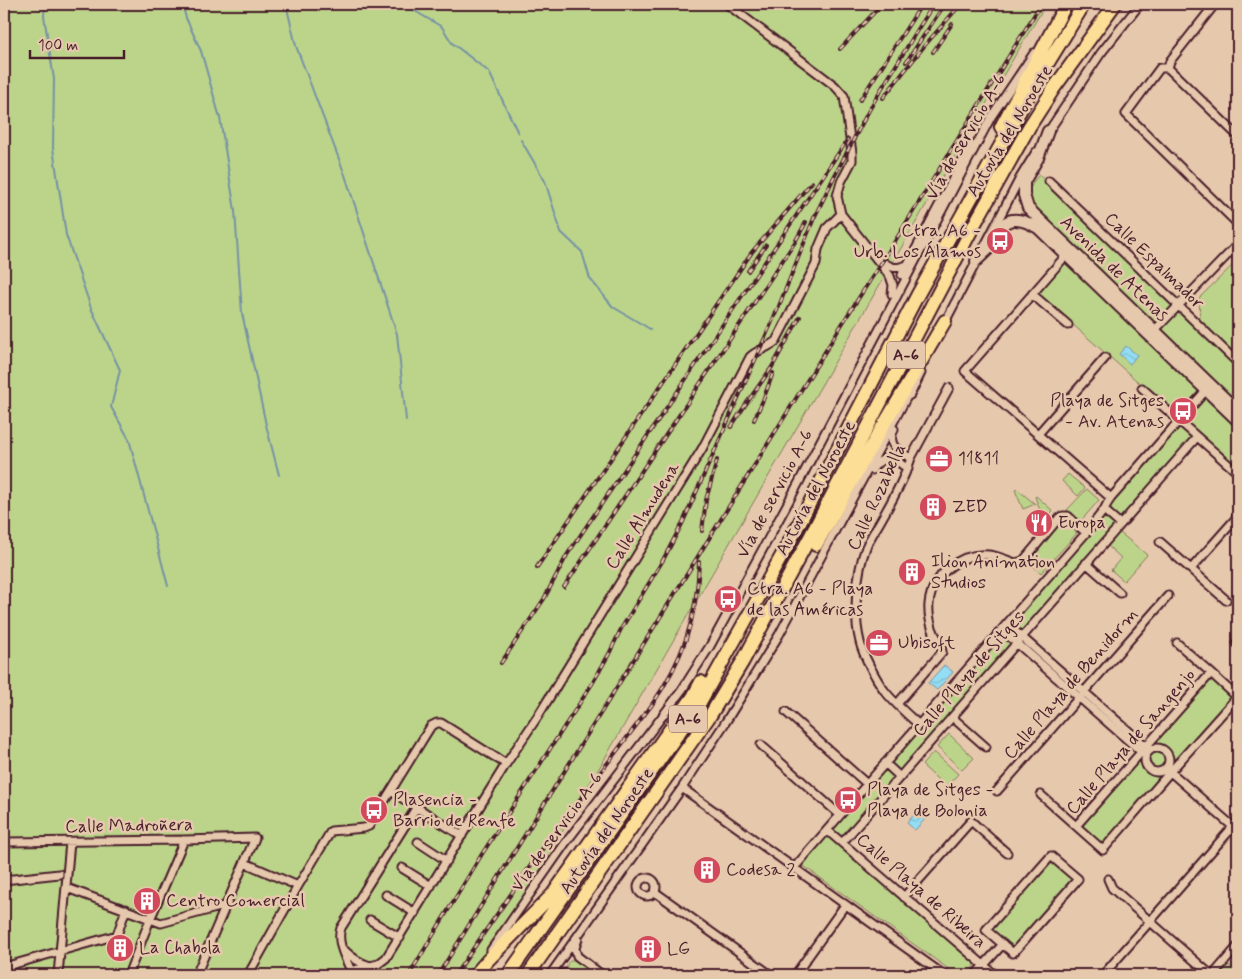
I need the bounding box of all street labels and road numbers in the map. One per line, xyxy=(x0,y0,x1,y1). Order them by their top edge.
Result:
street label: Autovía del Noroeste xyxy=(961,60,1059,201)
street label: Vía de servicio A-6 xyxy=(920,69,1012,205)
street label: Calle Espalmador xyxy=(1099,207,1210,315)
street label: Avenida de Atenas xyxy=(1054,211,1174,327)
road number: A-6 xyxy=(887,342,925,368)
street label: Autovía del Noroeste xyxy=(770,416,862,560)
street label: Vía de servicio A-6 xyxy=(731,425,819,563)
street label: Calle Rozabella xyxy=(842,440,912,554)
street label: Calle Almudena xyxy=(600,458,686,574)
street label: Calle Playa de Benidorm xyxy=(999,603,1143,765)
street label: Calle Playa de Sitges xyxy=(908,606,1030,742)
street label: Calle Playa de Sangenjo xyxy=(1061,664,1201,820)
road number: A-6 xyxy=(669,706,707,732)
street label: Autovía del Noroeste xyxy=(554,763,660,899)
street label: Vía de servicio A-6 xyxy=(505,767,609,897)
street label: Calle Madroñera xyxy=(65,813,193,839)
street label: Calle Playa de Ribeira xyxy=(851,828,991,954)

